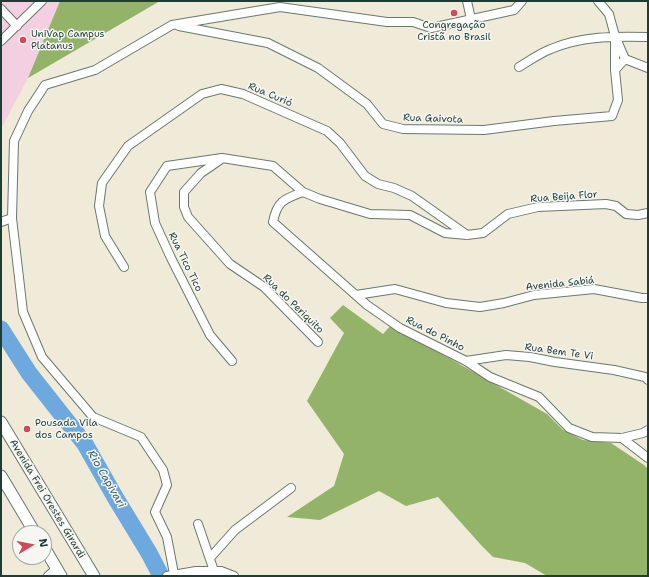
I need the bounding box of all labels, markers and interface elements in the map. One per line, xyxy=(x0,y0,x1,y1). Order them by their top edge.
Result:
marker: Congregação Cristã no Brasil xyxy=(449,8,459,18)
place label: Congregação Cristã no Brasil xyxy=(417,19,491,42)
place label: UniVap Campus Platanus xyxy=(31,28,105,52)
marker: UniVap Campus Platanus xyxy=(18,35,28,45)
street label: Rua Curió xyxy=(246,80,294,110)
street label: Rua Gaivota xyxy=(403,112,463,126)
street label: Rua Beija Flor xyxy=(530,189,598,205)
street label: Rua Tico Tico xyxy=(165,230,205,294)
street label: Rua do Periquito xyxy=(260,272,326,336)
street label: Avenida Sabiá xyxy=(525,274,595,294)
street label: Rua do Pinho xyxy=(404,314,466,354)
street label: Rua Bem Te Vi xyxy=(524,341,594,363)
place label: Pousada Vila dos Campos xyxy=(35,417,98,440)
marker: Pousada Vila dos Campos xyxy=(22,424,32,434)
street label: Avenida Frei Orestes Girardi xyxy=(7,437,87,561)
water label: Rio Capivari xyxy=(84,448,128,510)
north arrow xyxy=(12,525,52,565)
text: N xyxy=(35,537,51,549)

